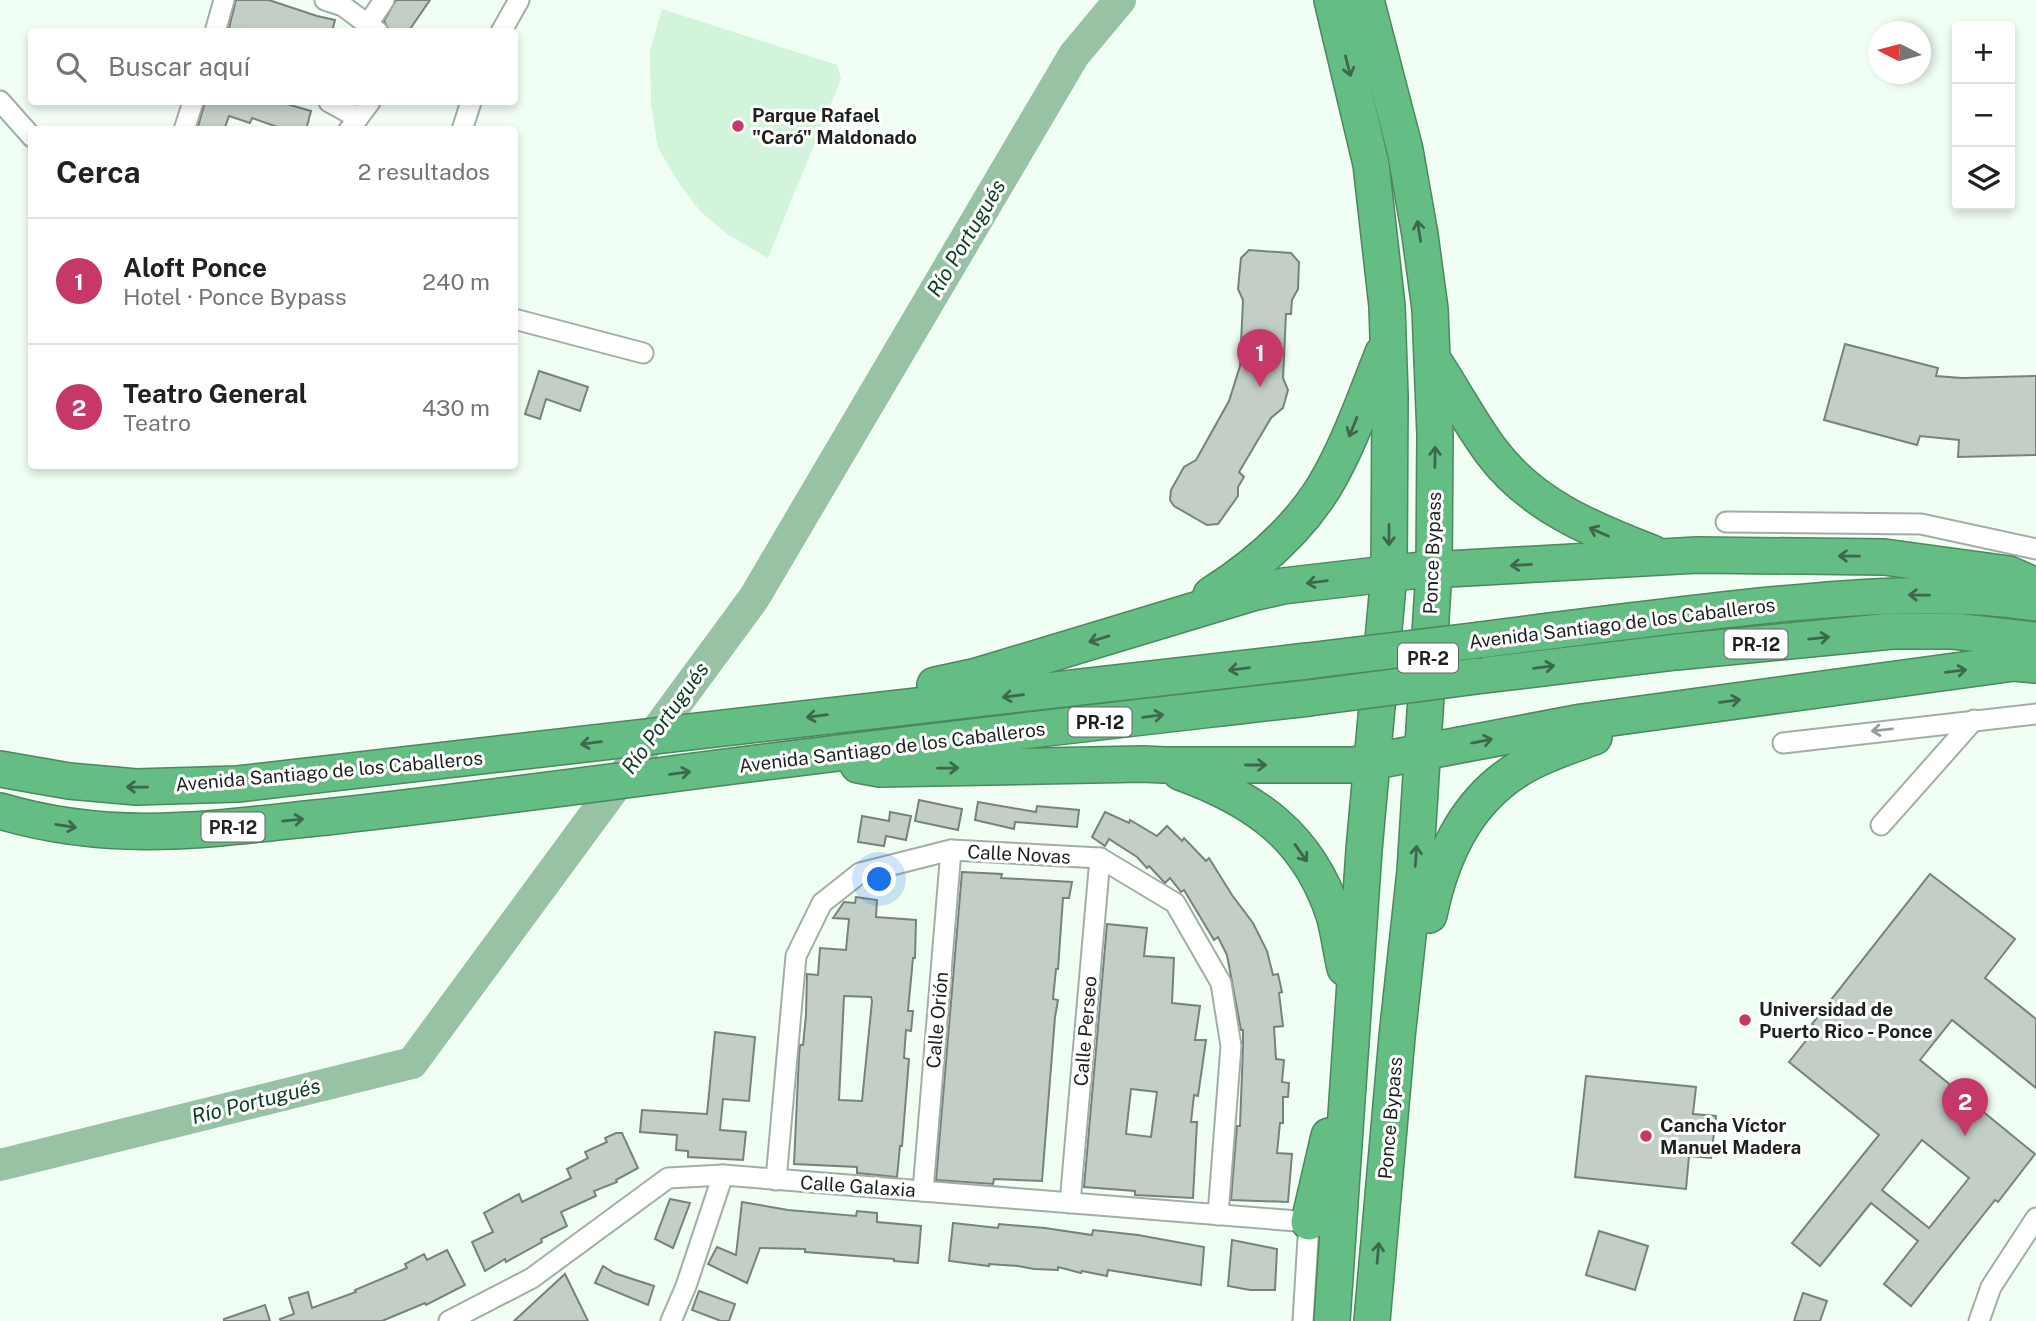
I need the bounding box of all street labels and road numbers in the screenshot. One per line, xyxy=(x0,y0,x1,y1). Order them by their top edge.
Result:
street label: Ponce Bypass xyxy=(1419,491,1445,615)
street label: Avenida Santiago de los Caballeros xyxy=(1468,593,1776,653)
road number: PR-12 xyxy=(1724,630,1788,658)
road number: PR-2 xyxy=(1398,644,1458,672)
road number: PR-12 xyxy=(1068,708,1132,736)
street label: Avenida Santiago de los Caballeros xyxy=(738,717,1046,777)
street label: Avenida Santiago de los Caballeros xyxy=(174,747,484,795)
road number: PR-12 xyxy=(202,812,264,842)
street label: Calle Novas xyxy=(967,840,1071,868)
street label: Calle Orión xyxy=(922,971,952,1069)
street label: Calle Perseo xyxy=(1069,975,1101,1087)
street label: Ponce Bypass xyxy=(1374,1056,1406,1180)
street label: Calle Galaxia xyxy=(799,1171,917,1201)

